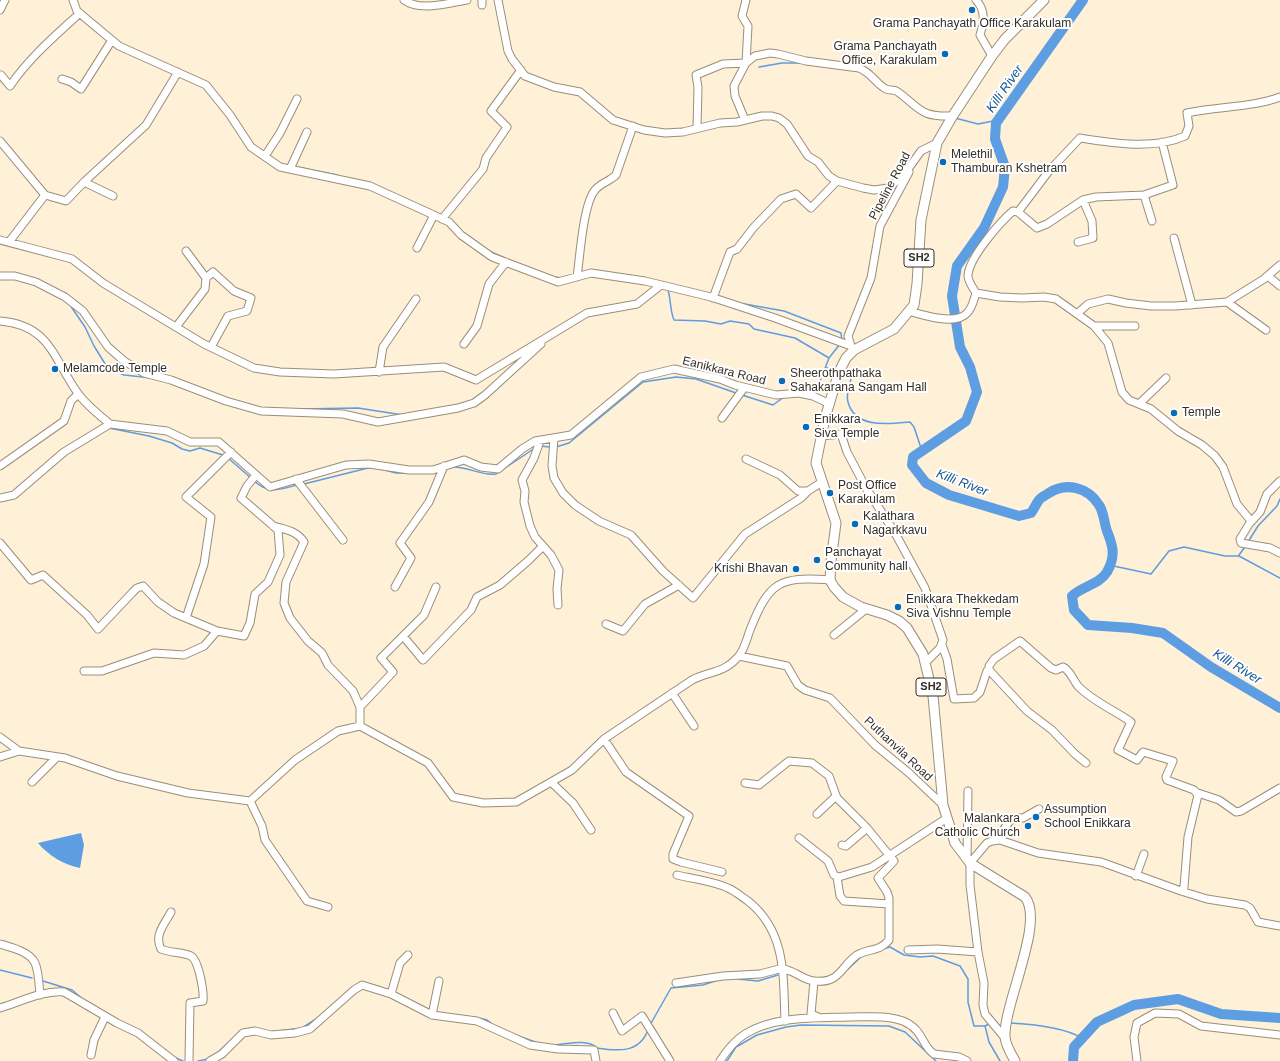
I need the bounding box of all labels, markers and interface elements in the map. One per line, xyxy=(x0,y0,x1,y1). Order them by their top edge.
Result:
marker: Grama Panchayath Office Karakulam xyxy=(967,5,977,15)
place label: Grama Panchayath Office Karakulam xyxy=(873,17,1071,31)
place label: Grama Panchayath Office, Karakulam xyxy=(834,40,937,68)
marker: Grama Panchayath Office, Karakulam xyxy=(940,49,950,59)
water label: Killi River xyxy=(983,62,1027,116)
place label: Melethil Thamburan Kshetram xyxy=(951,148,1067,176)
street label: Pipeline Road xyxy=(866,150,914,222)
marker: Melethil Thamburan Kshetram xyxy=(938,157,948,167)
road number: SH2 xyxy=(904,249,934,267)
street label: Eanikkara Road xyxy=(681,354,767,388)
place label: Melamcode Temple xyxy=(63,362,167,376)
marker: Melamcode Temple xyxy=(50,364,60,374)
place label: Sheerothpathaka Sahakarana Sangam Hall xyxy=(790,367,927,395)
marker: Sheerothpathaka Sahakarana Sangam Hall xyxy=(777,376,787,386)
place label: Temple xyxy=(1182,406,1221,420)
marker: Temple xyxy=(1169,408,1179,418)
place label: Enikkara Siva Temple xyxy=(814,413,879,441)
marker: Enikkara Siva Temple xyxy=(801,422,811,432)
water label: Killi River xyxy=(934,466,990,500)
place label: Post Office Karakulam xyxy=(838,479,896,507)
marker: Post Office Karakulam xyxy=(825,488,835,498)
place label: Kalathara Nagarkkavu xyxy=(863,510,927,538)
marker: Kalathara Nagarkkavu xyxy=(850,519,860,529)
place label: Panchayat Community hall xyxy=(825,546,908,574)
marker: Panchayat Community hall xyxy=(812,555,822,565)
place label: Krishi Bhavan xyxy=(714,562,788,576)
marker: Krishi Bhavan xyxy=(791,564,801,574)
place label: Enikkara Thekkedam Siva Vishnu Temple xyxy=(906,593,1019,621)
marker: Enikkara Thekkedam Siva Vishnu Temple xyxy=(893,602,903,612)
water label: Killi River xyxy=(1210,646,1264,688)
road number: SH2 xyxy=(916,678,946,696)
street label: Puthanvila Road xyxy=(861,714,935,784)
place label: Assumption School Enikkara xyxy=(1044,803,1131,831)
place label: Malankara Catholic Church xyxy=(935,812,1020,840)
marker: Assumption School Enikkara xyxy=(1031,812,1041,822)
marker: Malankara Catholic Church xyxy=(1023,821,1033,831)

